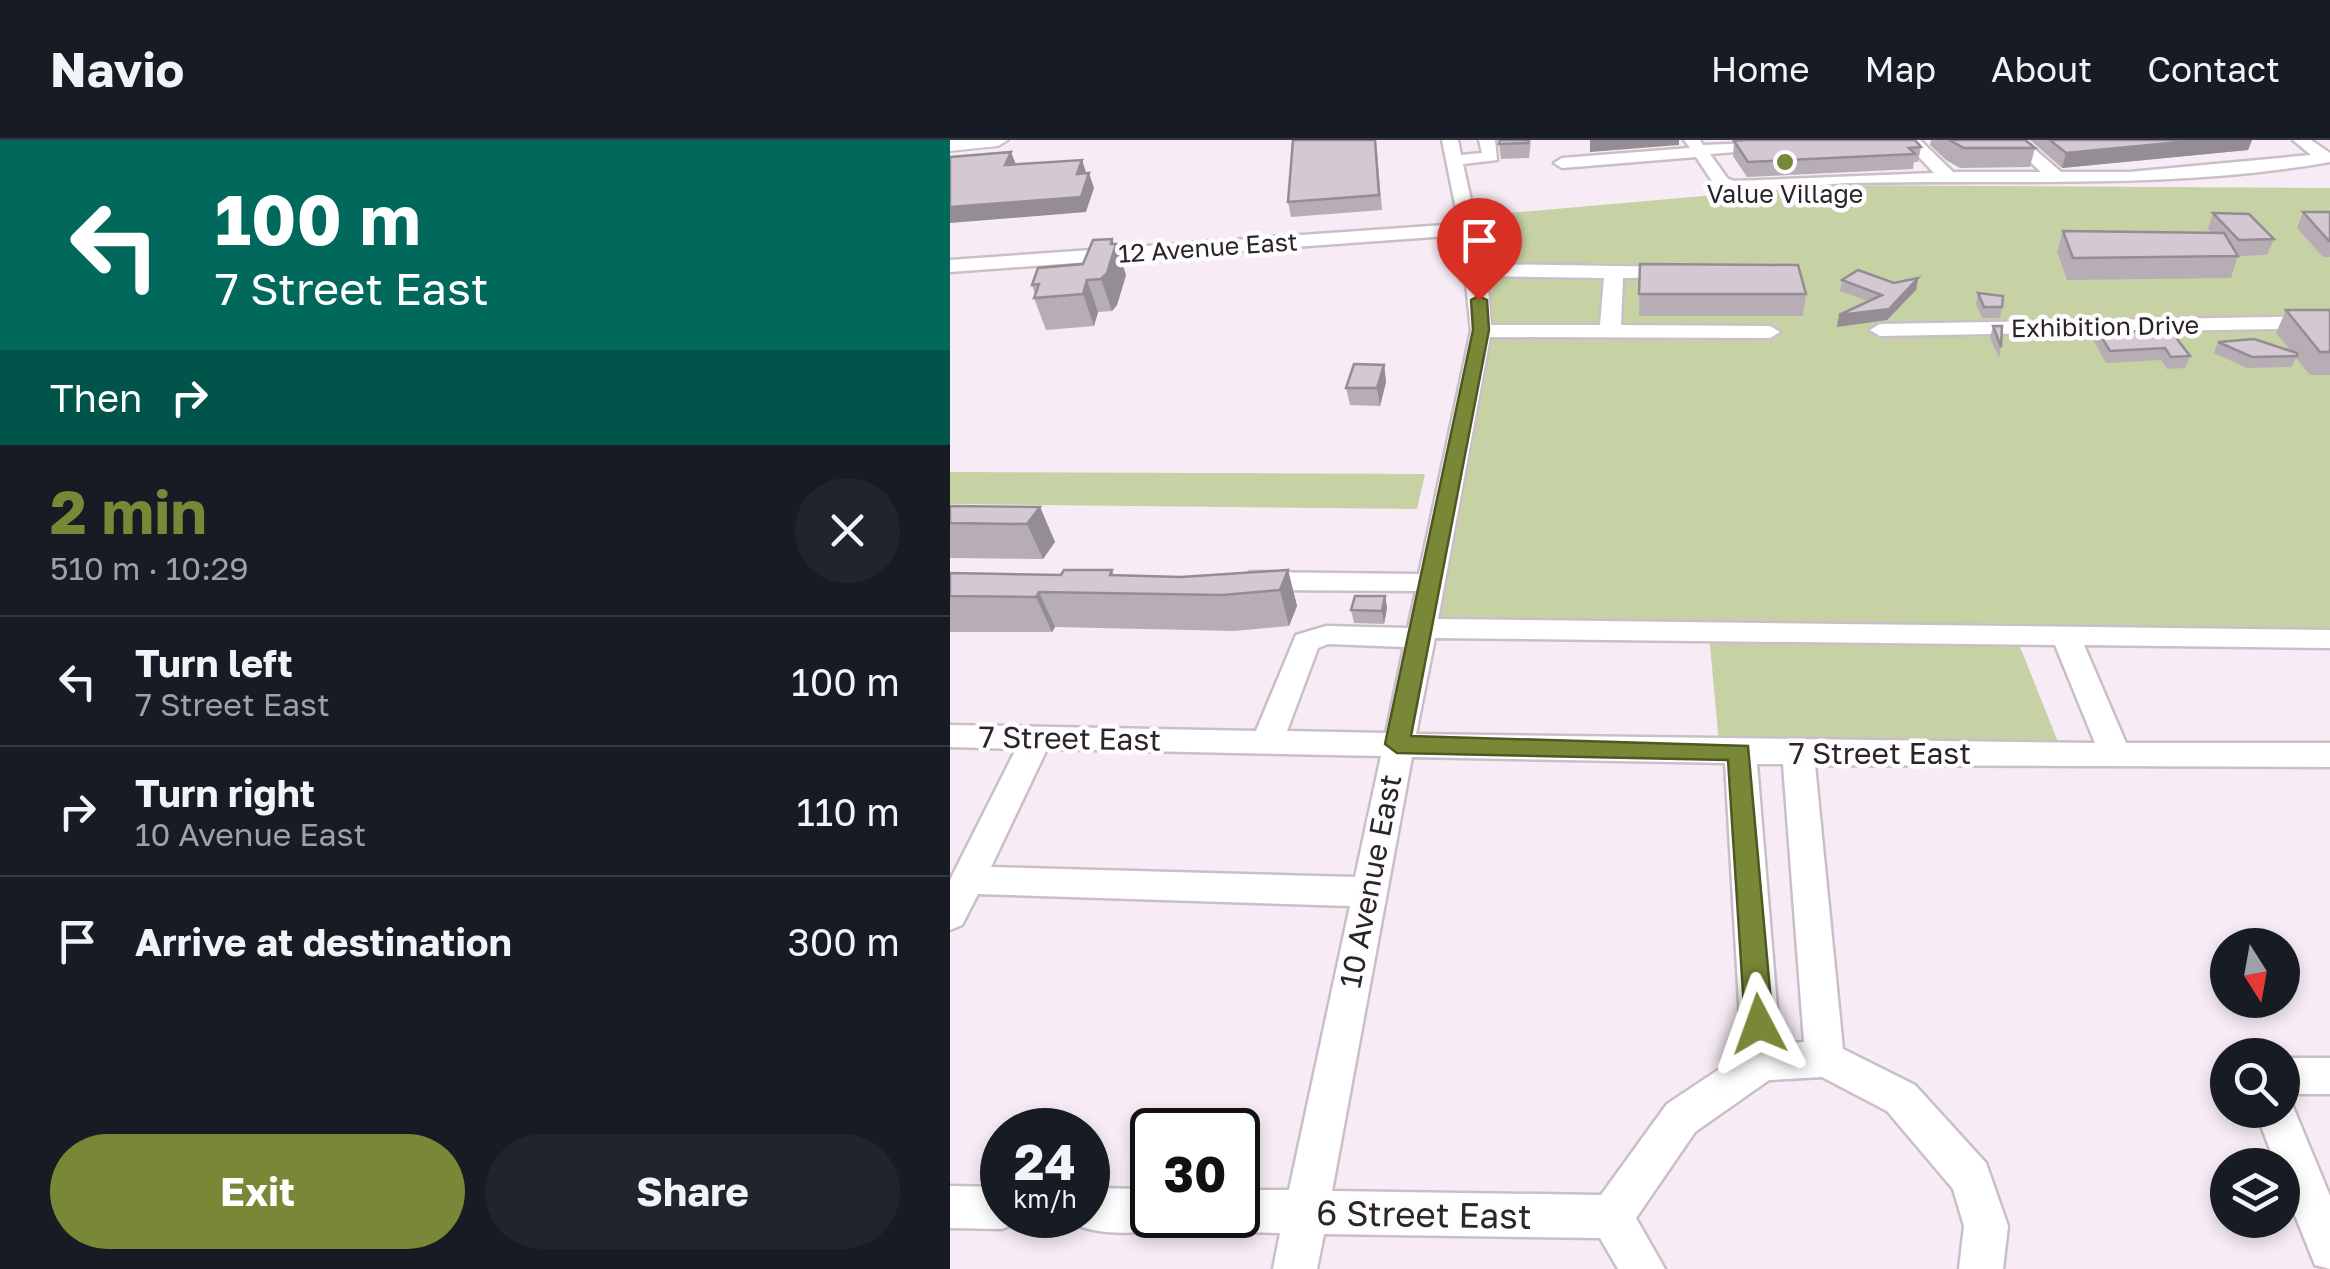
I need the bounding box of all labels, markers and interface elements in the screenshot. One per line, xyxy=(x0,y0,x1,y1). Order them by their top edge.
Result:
text: Navio xyxy=(50,40,184,98)
text: Home xyxy=(1711,48,1810,90)
text: Map xyxy=(1865,48,1936,90)
text: About xyxy=(1991,48,2092,90)
text: Contact xyxy=(2147,48,2280,90)
marker: Value Village xyxy=(1774,151,1796,173)
text: 100 m xyxy=(215,176,421,260)
place label: Value Village xyxy=(1707,178,1863,209)
icon: left xyxy=(50,180,180,310)
pin xyxy=(1437,198,1522,301)
icon: arrive xyxy=(1452,213,1507,268)
street label: 12 Avenue East xyxy=(1117,225,1299,269)
text: 7 Street East xyxy=(215,261,489,315)
street label: Exhibition Drive xyxy=(2011,309,2199,343)
icon: right xyxy=(162,370,217,425)
text: Then xyxy=(50,375,142,420)
text: 2 min xyxy=(50,475,207,547)
button: close xyxy=(795,478,900,583)
text: 510 m · 10:29 xyxy=(50,549,249,587)
text: Turn left xyxy=(135,640,293,685)
icon: left xyxy=(50,654,105,709)
text: 100 m xyxy=(791,659,900,704)
text: 7 Street East xyxy=(135,685,330,723)
street label: 7 Street East xyxy=(978,718,1162,758)
street label: 7 Street East xyxy=(1789,735,1971,771)
text: Turn right xyxy=(135,770,315,815)
street label: 10 Avenue East xyxy=(1332,771,1408,991)
icon: right xyxy=(50,784,105,839)
text: 110 m xyxy=(796,789,900,834)
text: 10 Avenue East xyxy=(135,815,366,853)
icon: arrive xyxy=(50,914,105,969)
text: Arrive at destination xyxy=(135,919,512,964)
text: 300 m xyxy=(788,919,900,964)
north arrow xyxy=(2210,928,2300,1018)
map controls xyxy=(2210,928,2300,1238)
position arrow xyxy=(1707,972,1811,1076)
button: search xyxy=(2210,1038,2300,1128)
speed limit sign: 30 xyxy=(1130,1108,1260,1238)
text: 24 xyxy=(1014,1131,1076,1191)
button: Exit xyxy=(50,1134,465,1249)
button: Share xyxy=(485,1134,900,1249)
button: layers xyxy=(2210,1148,2300,1238)
text: km/h xyxy=(1013,1183,1077,1214)
street label: 6 Street East xyxy=(1316,1191,1532,1237)

